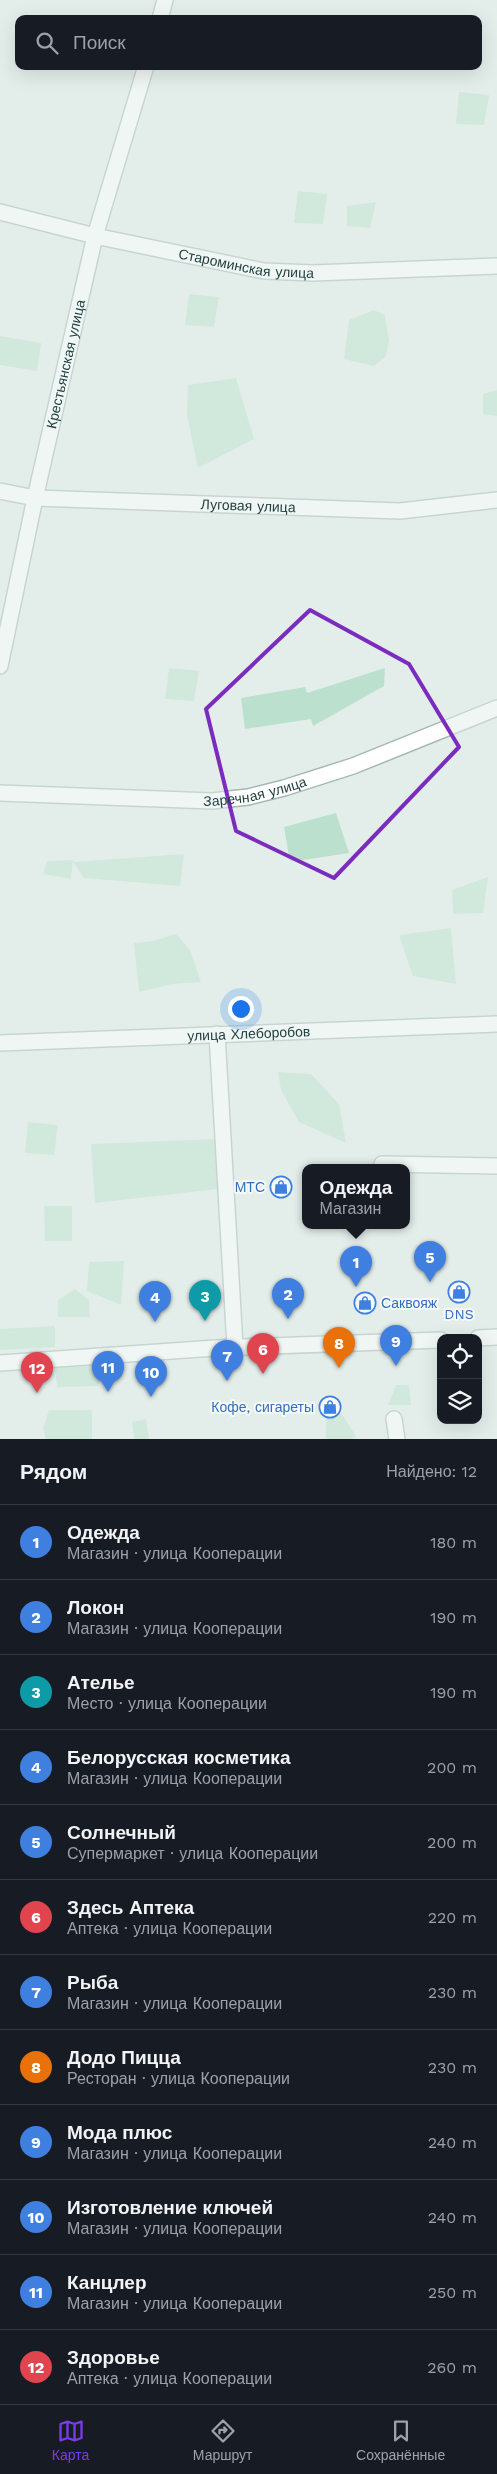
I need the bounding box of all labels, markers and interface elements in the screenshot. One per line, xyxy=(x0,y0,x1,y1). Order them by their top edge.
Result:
search box xyxy=(15,15,482,70)
icon: search xyxy=(33,29,61,57)
text: Поиск xyxy=(73,31,126,54)
street label: Староминская улица xyxy=(177,245,314,281)
street label: Крестьянская улица xyxy=(43,298,88,430)
street label: Луговая улица xyxy=(200,496,296,515)
street label: Заречная улица xyxy=(203,773,309,809)
your location xyxy=(228,996,254,1022)
street label: улица Хлеборобов xyxy=(187,1023,311,1044)
popup xyxy=(302,1164,410,1229)
shop icon: МТС xyxy=(269,1175,293,1199)
text: Одежда xyxy=(320,1176,392,1199)
place label: МТС xyxy=(235,1179,265,1195)
text: Магазин xyxy=(320,1199,381,1218)
pin: 5 xyxy=(414,1241,446,1282)
pin: 1 xyxy=(340,1246,372,1287)
pin: 2 xyxy=(272,1278,304,1319)
pin: 3 xyxy=(189,1280,221,1321)
shop icon: DNS xyxy=(447,1280,471,1304)
pin: 4 xyxy=(139,1281,171,1322)
shop icon: Саквояж xyxy=(353,1291,377,1315)
place label: Саквояж xyxy=(381,1295,438,1311)
place label: DNS xyxy=(444,1306,474,1322)
pin: 9 xyxy=(380,1325,412,1366)
pin: 8 xyxy=(323,1327,355,1368)
pin: 6 xyxy=(247,1333,279,1374)
map controls xyxy=(437,1334,482,1424)
button: locate xyxy=(437,1334,482,1379)
pin: 7 xyxy=(211,1340,243,1381)
pin: 11 xyxy=(92,1351,124,1392)
pin: 12 xyxy=(21,1352,53,1393)
pin: 10 xyxy=(135,1356,167,1397)
button: layers xyxy=(437,1379,482,1424)
shop icon: Кофе, сигареты xyxy=(318,1395,342,1419)
place label: Кофе, сигареты xyxy=(211,1399,314,1415)
text: Рядом xyxy=(20,1459,87,1484)
text: Найдено: 12 xyxy=(386,1462,477,1481)
text: Одежда xyxy=(67,1521,140,1544)
text: 1 xyxy=(33,1533,39,1552)
text: 180 m xyxy=(430,1533,477,1552)
text: Магазин · улица Кооперации xyxy=(67,1544,282,1563)
text: Локон xyxy=(67,1596,124,1619)
text: 2 xyxy=(31,1608,41,1627)
text: 190 m xyxy=(430,1608,477,1627)
text: Магазин · улица Кооперации xyxy=(67,1619,282,1638)
text: Ателье xyxy=(67,1671,135,1694)
text: 3 xyxy=(31,1683,41,1702)
text: 190 m xyxy=(430,1683,477,1702)
text: Место · улица Кооперации xyxy=(67,1694,267,1713)
text: Белорусская косметика xyxy=(67,1746,290,1769)
text: 4 xyxy=(31,1758,41,1777)
text: 200 m xyxy=(427,1758,477,1777)
text: Магазин · улица Кооперации xyxy=(67,1769,282,1788)
text: Солнечный xyxy=(67,1821,176,1844)
text: 5 xyxy=(31,1833,41,1852)
text: 200 m xyxy=(427,1833,477,1852)
text: Супермаркет · улица Кооперации xyxy=(67,1844,318,1863)
text: Здесь Аптека xyxy=(67,1896,194,1919)
text: 6 xyxy=(31,1908,41,1927)
text: 220 m xyxy=(428,1908,477,1927)
text: Аптека · улица Кооперации xyxy=(67,1919,272,1938)
text: Рыба xyxy=(67,1971,118,1994)
text: 7 xyxy=(31,1983,41,2002)
text: 230 m xyxy=(428,1983,477,2002)
text: Магазин · улица Кооперации xyxy=(67,1994,282,2013)
text: Додо Пицца xyxy=(67,2046,181,2069)
text: 8 xyxy=(31,2058,41,2077)
text: 230 m xyxy=(428,2058,477,2077)
text: Ресторан · улица Кооперации xyxy=(67,2069,290,2088)
text: Мода плюс xyxy=(67,2121,172,2144)
text: 9 xyxy=(31,2133,41,2152)
text: 240 m xyxy=(428,2133,477,2152)
text: Магазин · улица Кооперации xyxy=(67,2144,282,2163)
text: Изготовление ключей xyxy=(67,2196,273,2219)
text: 10 xyxy=(27,2208,45,2227)
text: 240 m xyxy=(428,2208,477,2227)
text: Магазин · улица Кооперации xyxy=(67,2219,282,2238)
text: Канцлер xyxy=(67,2271,147,2294)
text: 11 xyxy=(29,2283,43,2302)
text: 250 m xyxy=(428,2283,477,2302)
text: Магазин · улица Кооперации xyxy=(67,2294,282,2313)
text: Здоровье xyxy=(67,2346,160,2369)
text: 12 xyxy=(28,2358,44,2377)
text: 260 m xyxy=(427,2358,477,2377)
text: Аптека · улица Кооперации xyxy=(67,2369,272,2388)
tab: Карта xyxy=(52,2417,89,2463)
tab: Маршрут xyxy=(193,2417,252,2463)
tab: Сохранённые xyxy=(356,2417,445,2463)

